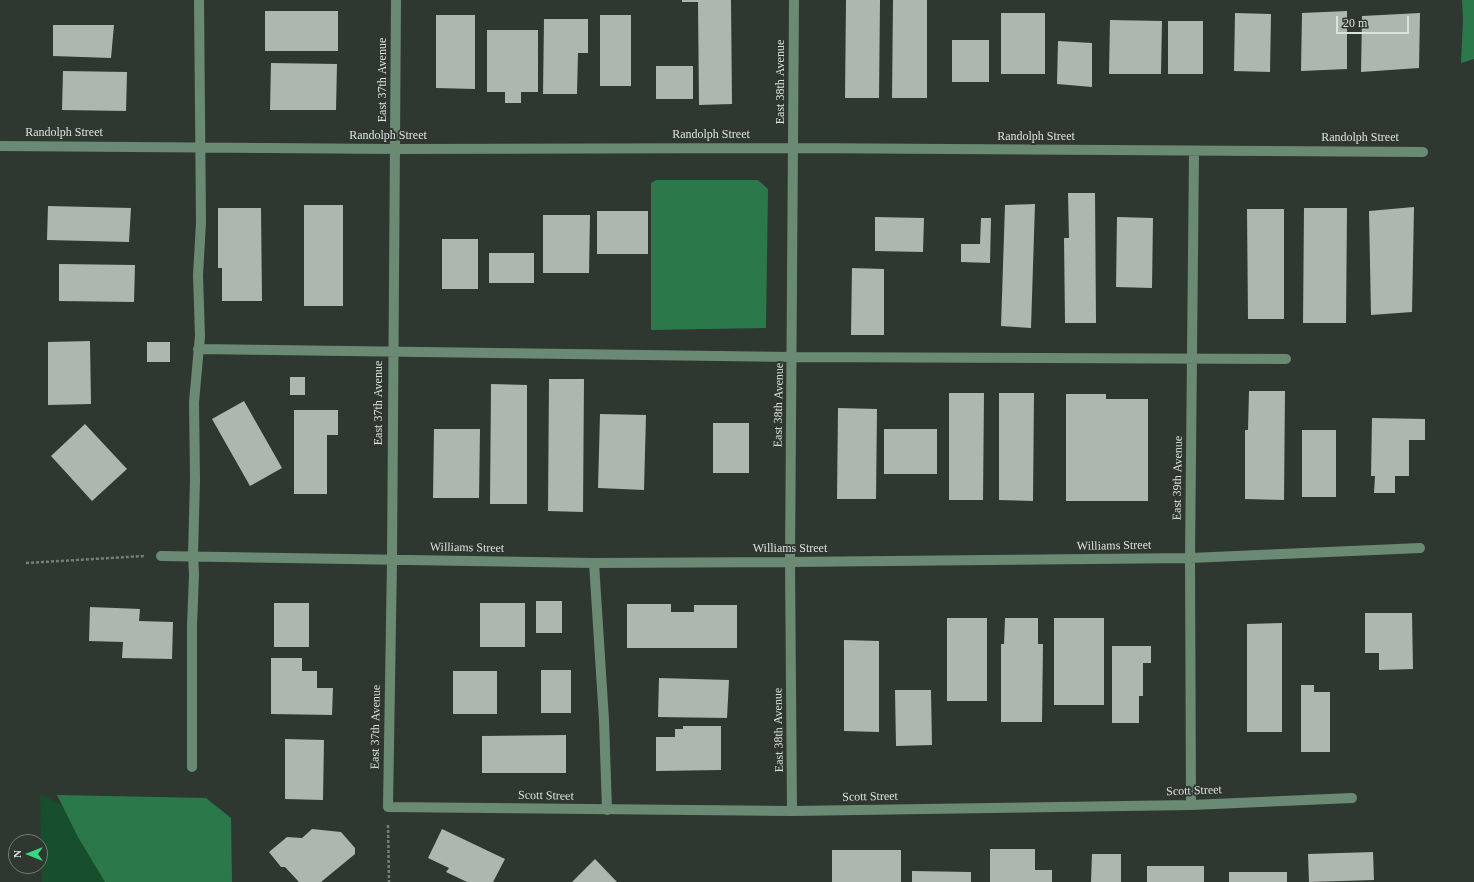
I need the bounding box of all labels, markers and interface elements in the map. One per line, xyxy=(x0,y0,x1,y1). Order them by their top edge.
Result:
scale bar xyxy=(1338,8,1411,34)
text: 20 m xyxy=(1343,16,1367,30)
street label: East 37th Avenue xyxy=(376,38,390,122)
street label: East 38th Avenue xyxy=(774,40,788,124)
street label: Randolph Street xyxy=(25,126,103,140)
street label: Randolph Street xyxy=(672,128,750,142)
street label: Randolph Street xyxy=(349,129,427,143)
street label: Randolph Street xyxy=(997,130,1075,144)
street label: Randolph Street xyxy=(1321,131,1399,145)
street label: East 37th Avenue xyxy=(372,361,386,445)
street label: East 38th Avenue xyxy=(771,363,787,447)
street label: East 39th Avenue xyxy=(1170,436,1186,520)
street label: Williams Street xyxy=(1077,538,1151,554)
street label: Williams Street xyxy=(430,540,504,556)
street label: Williams Street xyxy=(753,542,827,556)
street label: East 37th Avenue xyxy=(368,685,384,769)
street label: East 38th Avenue xyxy=(771,688,787,772)
street label: Scott Street xyxy=(1166,783,1222,799)
street label: Scott Street xyxy=(518,788,574,804)
street label: Scott Street xyxy=(842,789,898,805)
north arrow xyxy=(8,834,48,874)
text: N xyxy=(11,850,23,858)

